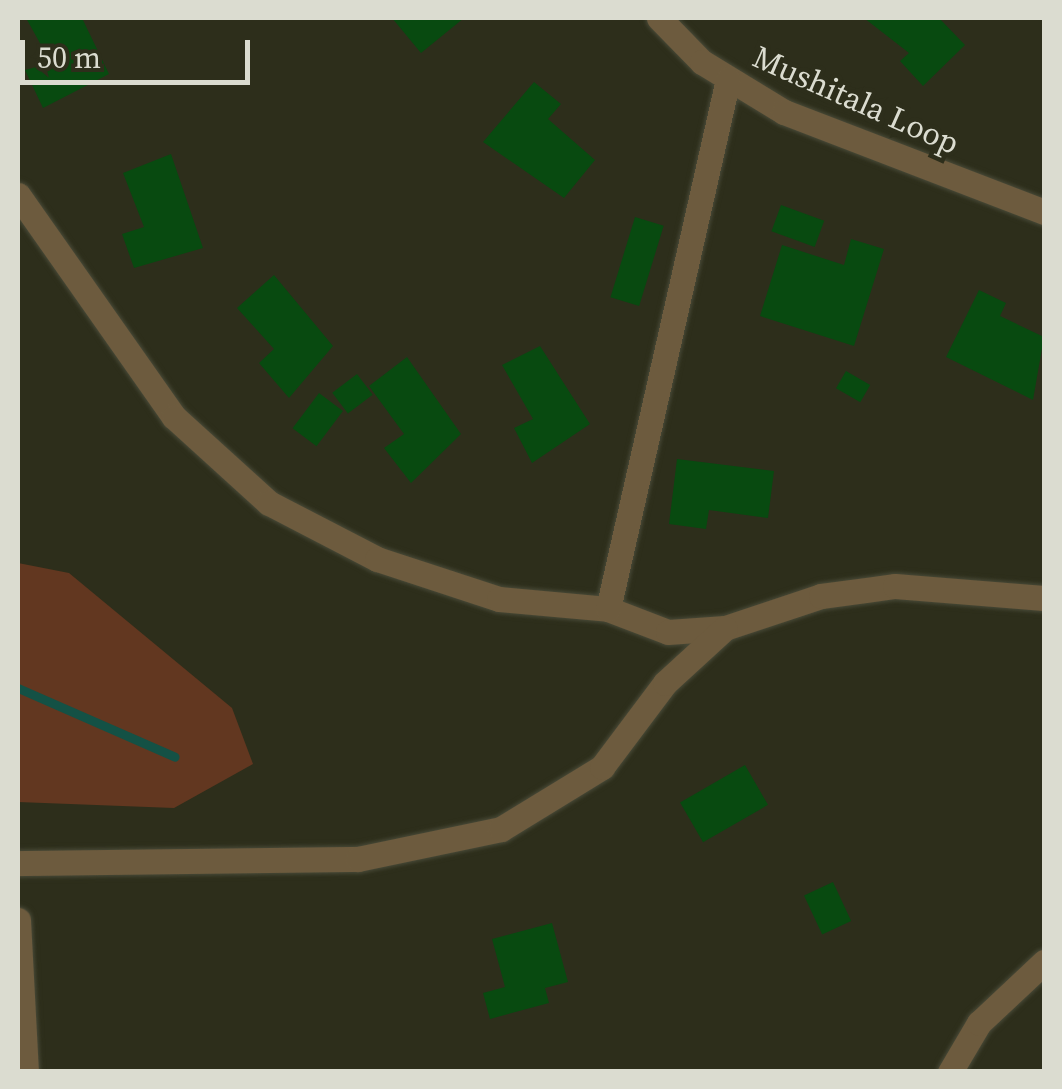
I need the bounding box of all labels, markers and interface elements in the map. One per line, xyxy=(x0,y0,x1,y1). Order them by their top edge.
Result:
scale bar xyxy=(25,20,255,82)
text: 50 m xyxy=(37,37,101,78)
street label: Mushitala Loop xyxy=(747,37,965,163)

